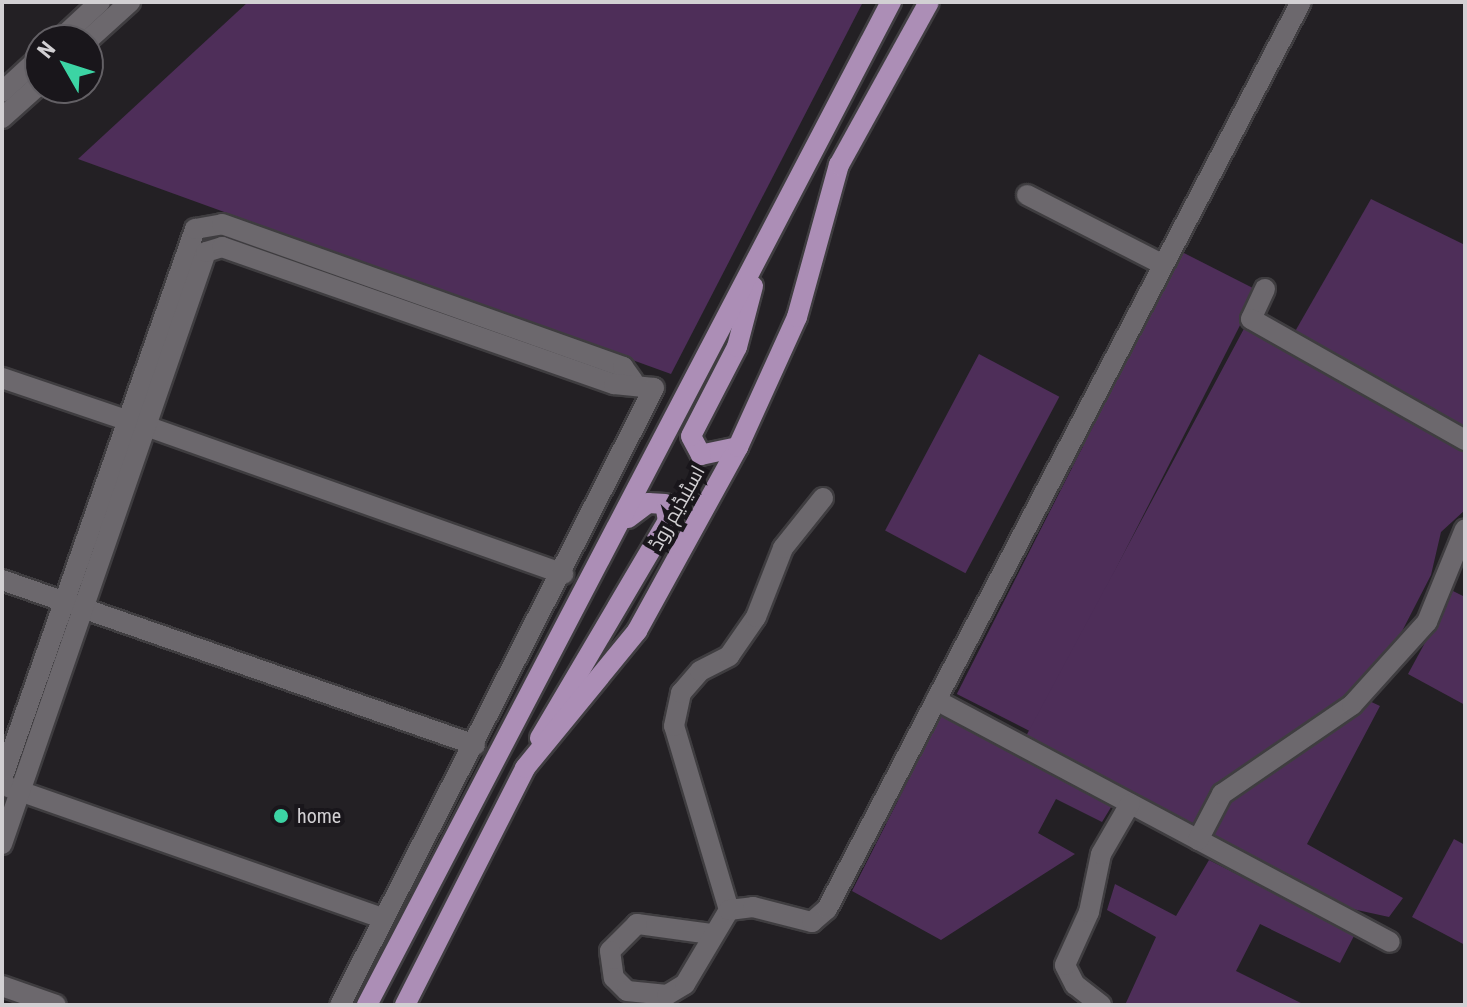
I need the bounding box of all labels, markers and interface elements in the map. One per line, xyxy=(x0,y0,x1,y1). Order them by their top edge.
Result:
north arrow xyxy=(24,24,104,104)
text: N xyxy=(33,37,60,63)
street label: اسٹیڈیم روڈ xyxy=(644,461,710,555)
place label: home xyxy=(297,804,341,828)
marker: home xyxy=(272,807,290,825)

